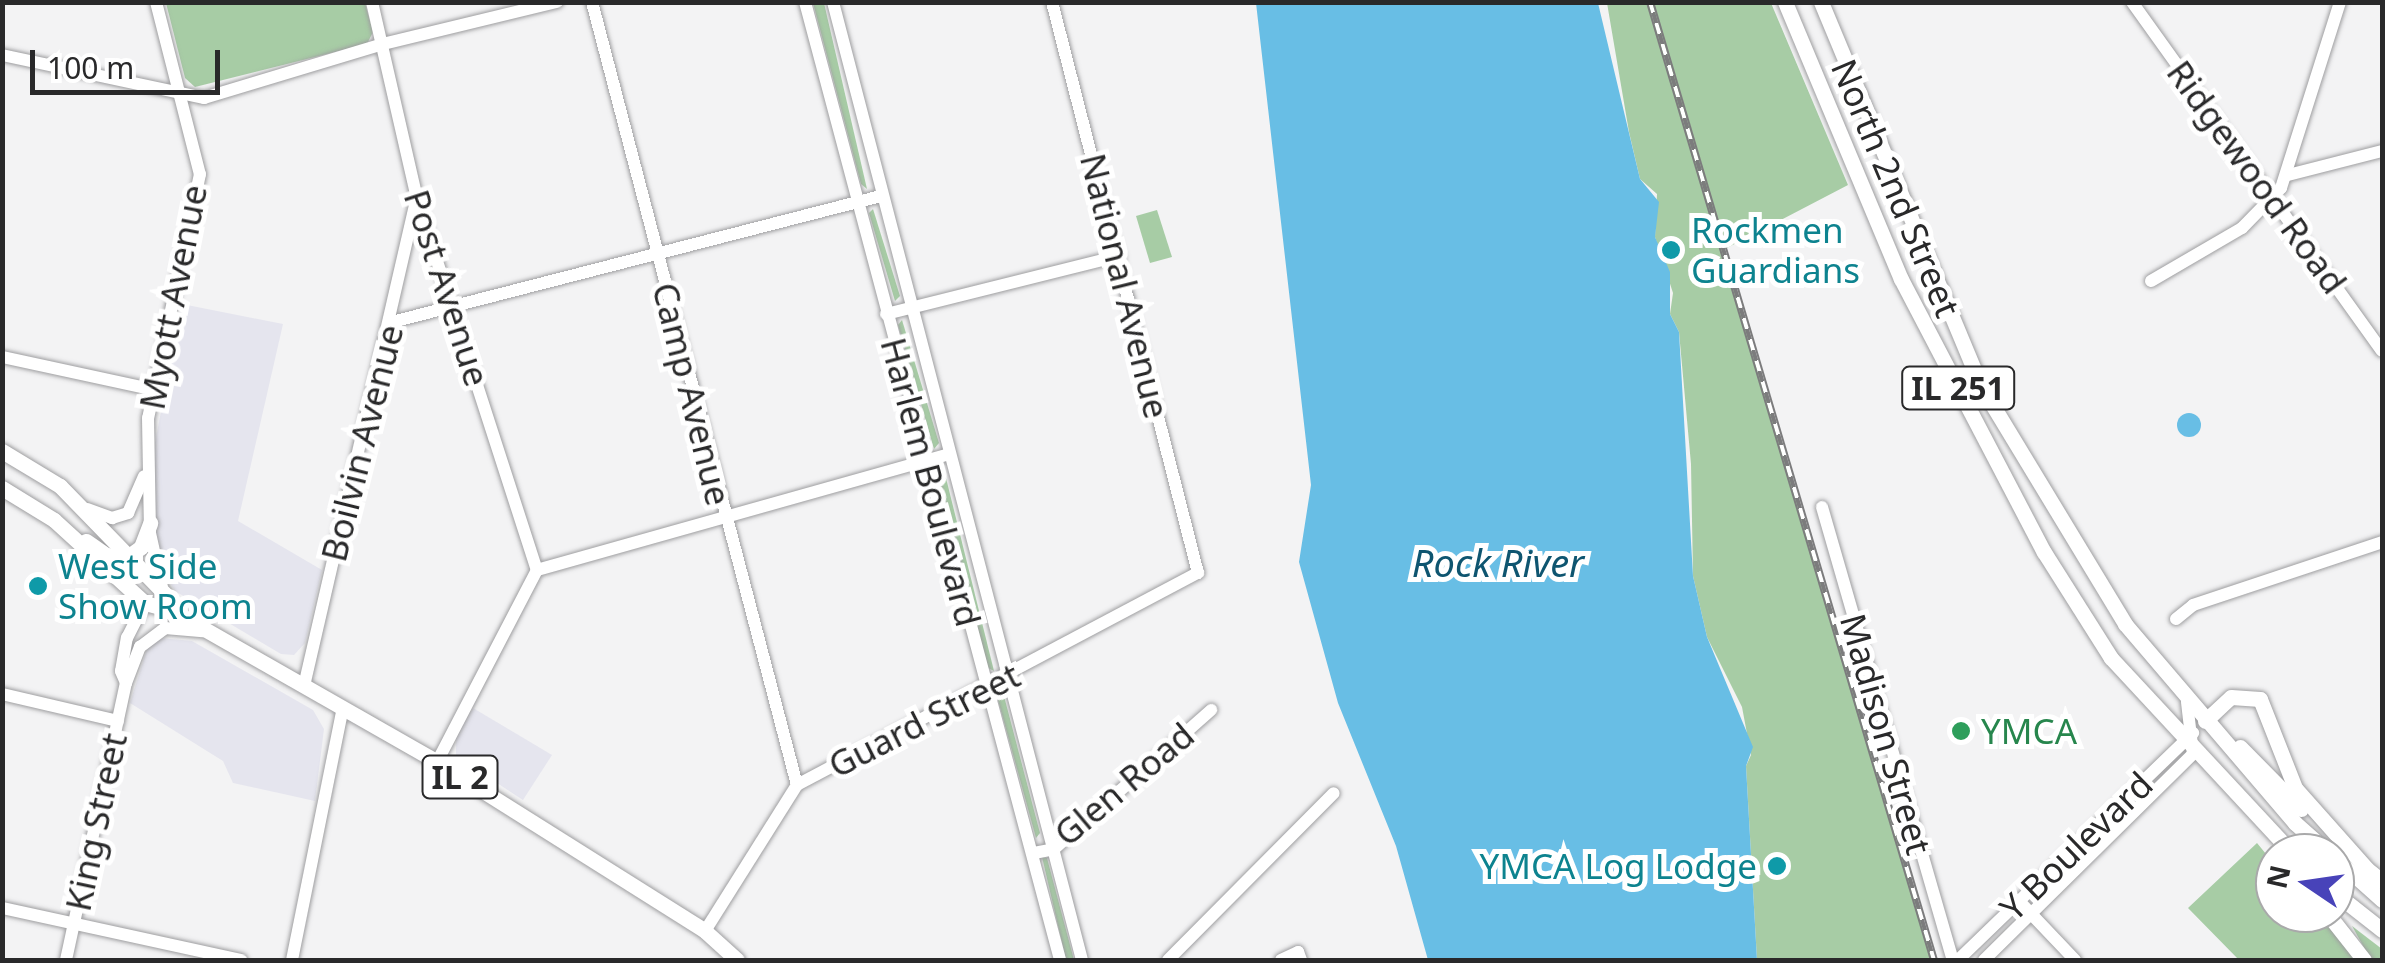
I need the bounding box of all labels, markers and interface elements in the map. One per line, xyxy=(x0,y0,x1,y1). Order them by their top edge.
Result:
scale bar xyxy=(35,30,225,92)
text: 100 m xyxy=(47,47,134,88)
street label: Ridgewood Road xyxy=(2158,52,2356,302)
street label: North 2nd Street xyxy=(1823,53,1969,323)
street label: National Avenue xyxy=(1072,149,1178,423)
street label: Myott Avenue xyxy=(131,181,215,413)
street label: Post Avenue xyxy=(396,185,498,391)
place label: Rockmen Guardians xyxy=(1691,209,1860,291)
marker: Rockmen Guardians xyxy=(1660,239,1682,261)
street label: Camp Avenue xyxy=(644,278,740,510)
street label: Boilvin Avenue xyxy=(312,320,412,566)
street label: Harlem Boulevard xyxy=(872,333,990,631)
road number: IL 251 xyxy=(1900,361,2016,415)
water label: Rock River xyxy=(1412,540,1584,586)
place label: West Side Show Room xyxy=(58,545,253,627)
marker: West Side Show Room xyxy=(27,575,49,597)
street label: Madison Street xyxy=(1832,609,1940,859)
street label: Guard Street xyxy=(821,654,1027,786)
place label: YMCA xyxy=(1981,710,2077,752)
street label: Glen Road xyxy=(1046,714,1202,854)
marker: YMCA xyxy=(1950,720,1972,742)
street label: King Street xyxy=(57,729,135,915)
road number: IL 2 xyxy=(420,750,500,804)
street label: Y Boulevard xyxy=(1991,763,2161,929)
north arrow xyxy=(2255,833,2355,933)
place label: YMCA Log Lodge xyxy=(1479,845,1757,887)
marker: YMCA Log Lodge xyxy=(1766,855,1788,877)
text: N xyxy=(2257,861,2299,892)

